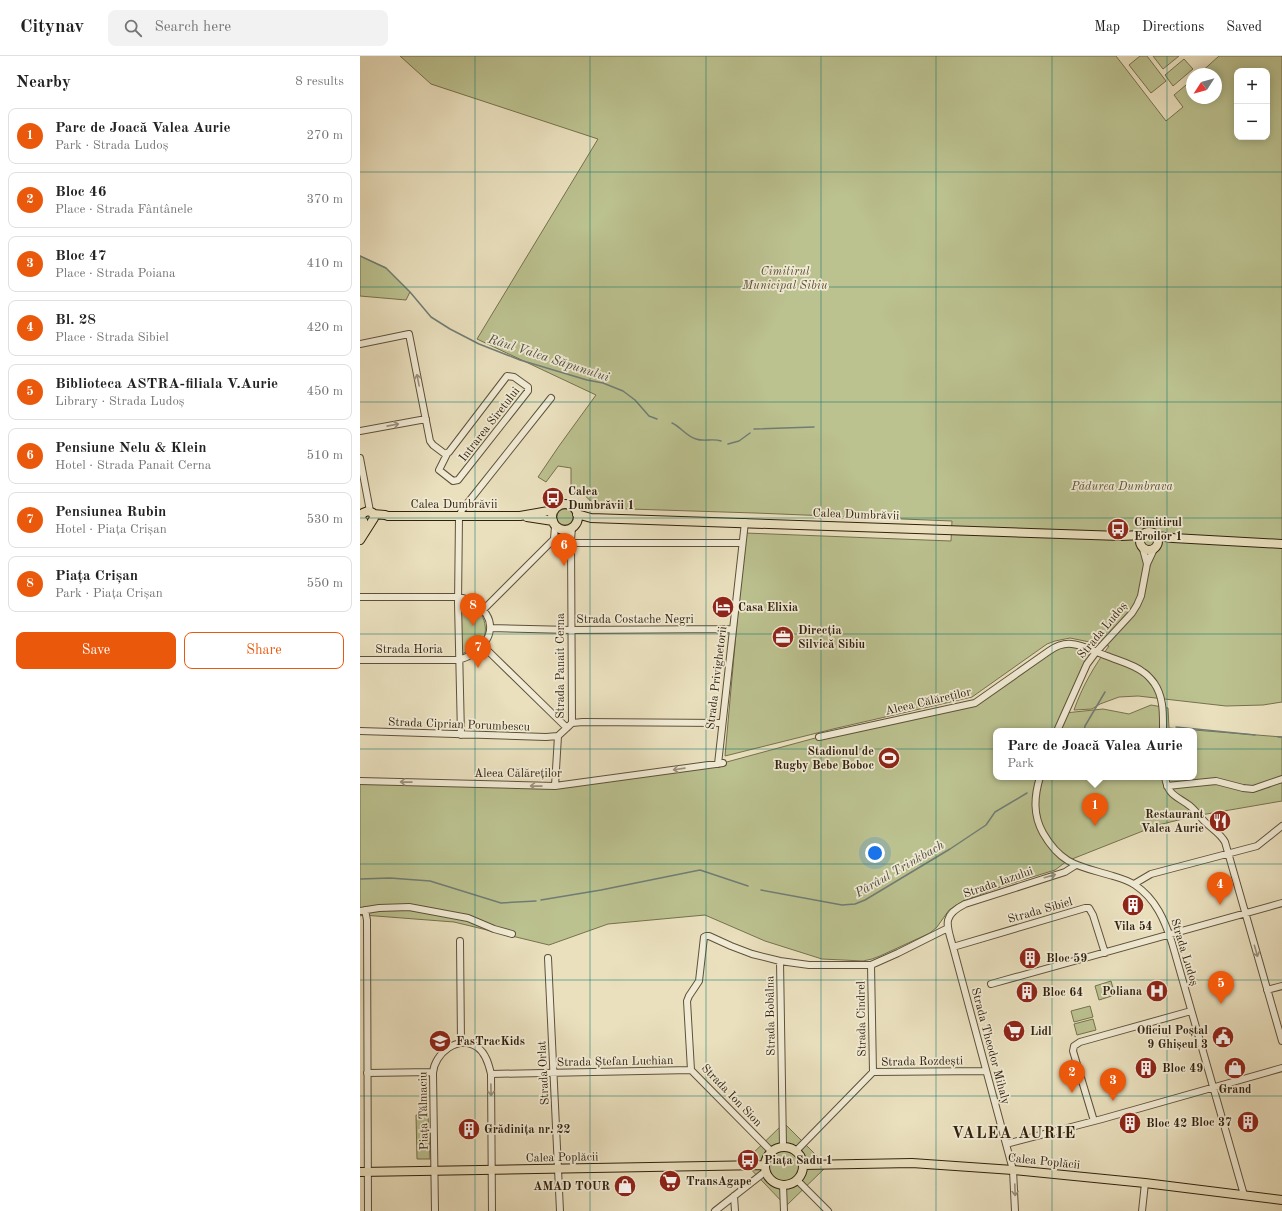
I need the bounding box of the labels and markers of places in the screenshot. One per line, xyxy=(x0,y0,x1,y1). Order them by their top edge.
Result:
bus stop icon: Calea Dumbrăvii 1 xyxy=(540,485,566,511)
place label: Calea Dumbrăvii 1 xyxy=(568,486,634,512)
bus stop icon: Cimitirul Eroilor 1 xyxy=(1105,516,1131,542)
place label: Cimitirul Eroilor 1 xyxy=(1134,517,1182,543)
pin: 6 xyxy=(551,533,577,566)
pin: 8 xyxy=(460,593,486,626)
hotel icon: Casa Elixia xyxy=(710,594,736,620)
place label: Casa Elixia xyxy=(738,602,798,614)
office icon: Direcția Silvică Sibiu xyxy=(770,624,796,650)
place label: Direcția Silvică Sibiu xyxy=(798,625,866,651)
pin: 7 xyxy=(465,635,491,668)
sports icon: Stadionul de Rugby Bebe Boboc xyxy=(876,745,902,771)
place label: Stadionul de Rugby Bebe Boboc xyxy=(774,746,874,772)
pin: 1 xyxy=(1082,793,1108,826)
restaurant icon: Restaurant Valea Aurie xyxy=(1207,808,1233,834)
place label: Restaurant Valea Aurie xyxy=(1141,809,1205,835)
pin: 4 xyxy=(1207,872,1233,905)
building icon: Vila 54 xyxy=(1120,892,1146,918)
place label: Vila 54 xyxy=(1113,920,1153,933)
building icon: Bloc 59 xyxy=(1017,945,1043,971)
place label: Bloc 59 xyxy=(1046,952,1087,965)
pin: 5 xyxy=(1208,971,1234,1004)
hospital icon: Poliana xyxy=(1144,978,1170,1004)
building icon: Bloc 64 xyxy=(1014,979,1040,1005)
place label: Poliana xyxy=(1102,986,1142,998)
place label: Bloc 64 xyxy=(1042,987,1083,999)
supermarket icon: Lidl xyxy=(1001,1018,1027,1044)
public building icon: Oficiul Poștal 9 Ghișeul 3 xyxy=(1210,1024,1236,1050)
place label: Oficiul Poștal 9 Ghișeul 3 xyxy=(1137,1025,1208,1051)
place label: Lidl xyxy=(1030,1026,1052,1038)
school or university icon: FasTracKids xyxy=(427,1028,453,1054)
place label: FasTracKids xyxy=(456,1036,525,1048)
building icon: Bloc 49 xyxy=(1133,1055,1159,1081)
shop icon: Grand xyxy=(1222,1055,1248,1081)
pin: 2 xyxy=(1059,1060,1085,1093)
place label: Bloc 49 xyxy=(1162,1063,1203,1075)
pin: 3 xyxy=(1100,1068,1126,1101)
place label: Grand xyxy=(1218,1084,1252,1096)
building icon: Bloc 37 xyxy=(1235,1109,1261,1135)
building icon: Bloc 42 xyxy=(1117,1110,1143,1136)
building icon: Grădinița nr. 22 xyxy=(456,1116,482,1142)
place label: Bloc 37 xyxy=(1191,1117,1232,1129)
place label: Bloc 42 xyxy=(1146,1118,1187,1130)
place label: Grădinița nr. 22 xyxy=(484,1124,571,1136)
bus stop icon: Piața Sadu 1 xyxy=(735,1147,761,1173)
place label: Piața Sadu 1 xyxy=(764,1155,833,1167)
supermarket icon: TransAgape xyxy=(657,1168,683,1194)
shop icon: AMAD TOUR xyxy=(612,1173,638,1199)
place label: TransAgape xyxy=(686,1176,752,1188)
place label: AMAD TOUR xyxy=(533,1181,610,1193)

